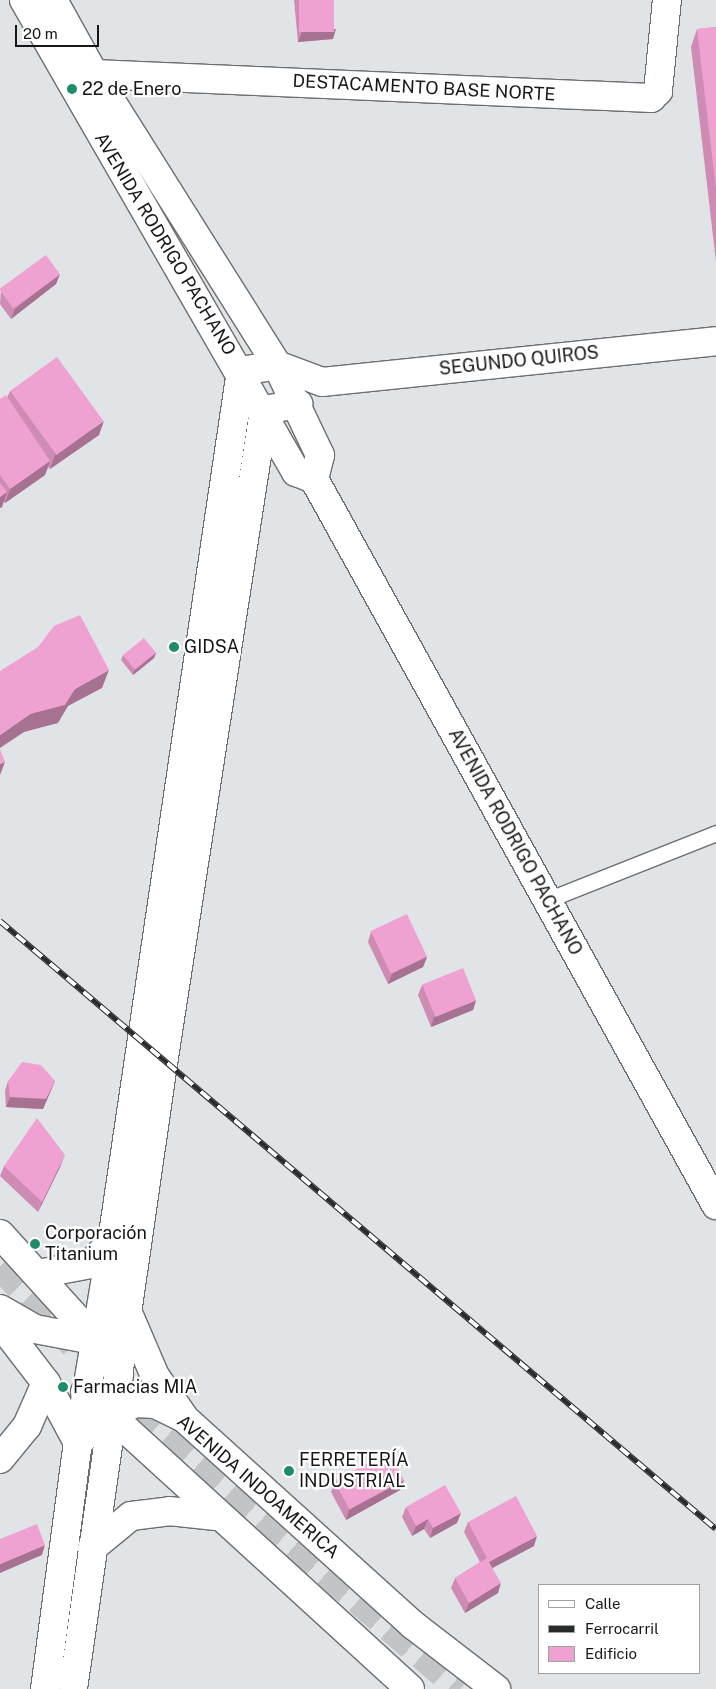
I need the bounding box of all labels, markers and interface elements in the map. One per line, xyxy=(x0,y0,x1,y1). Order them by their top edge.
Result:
scale bar xyxy=(18,15,101,47)
text: 20 m xyxy=(23,25,58,42)
street label: DESTACAMENTO BASE NORTE xyxy=(292,70,556,106)
place label: 22 de Enero xyxy=(82,78,182,100)
marker: 22 de Enero xyxy=(66,83,78,95)
street label: AVENIDA RODRIGO PACHANO xyxy=(90,129,240,359)
street label: SEGUNDO QUIROS xyxy=(438,342,600,380)
place label: GIDSA xyxy=(184,636,239,658)
marker: GIDSA xyxy=(168,641,180,653)
street label: AVENIDA RODRIGO PACHANO xyxy=(444,725,586,959)
place label: Corporación Titanium xyxy=(45,1223,147,1266)
marker: Corporación Titanium xyxy=(29,1238,41,1250)
place label: Farmacias MIA xyxy=(73,1376,197,1398)
marker: Farmacias MIA xyxy=(57,1381,69,1393)
street label: AVENIDA INDOAMERICA xyxy=(172,1411,344,1563)
place label: FERRETERÍA INDUSTRIAL xyxy=(299,1450,409,1492)
marker: FERRETERÍA INDUSTRIAL xyxy=(283,1465,295,1477)
legend xyxy=(538,1584,701,1674)
text: Calle xyxy=(585,1595,621,1612)
text: Ferrocarril xyxy=(585,1620,659,1637)
text: Edificio xyxy=(585,1645,637,1662)

